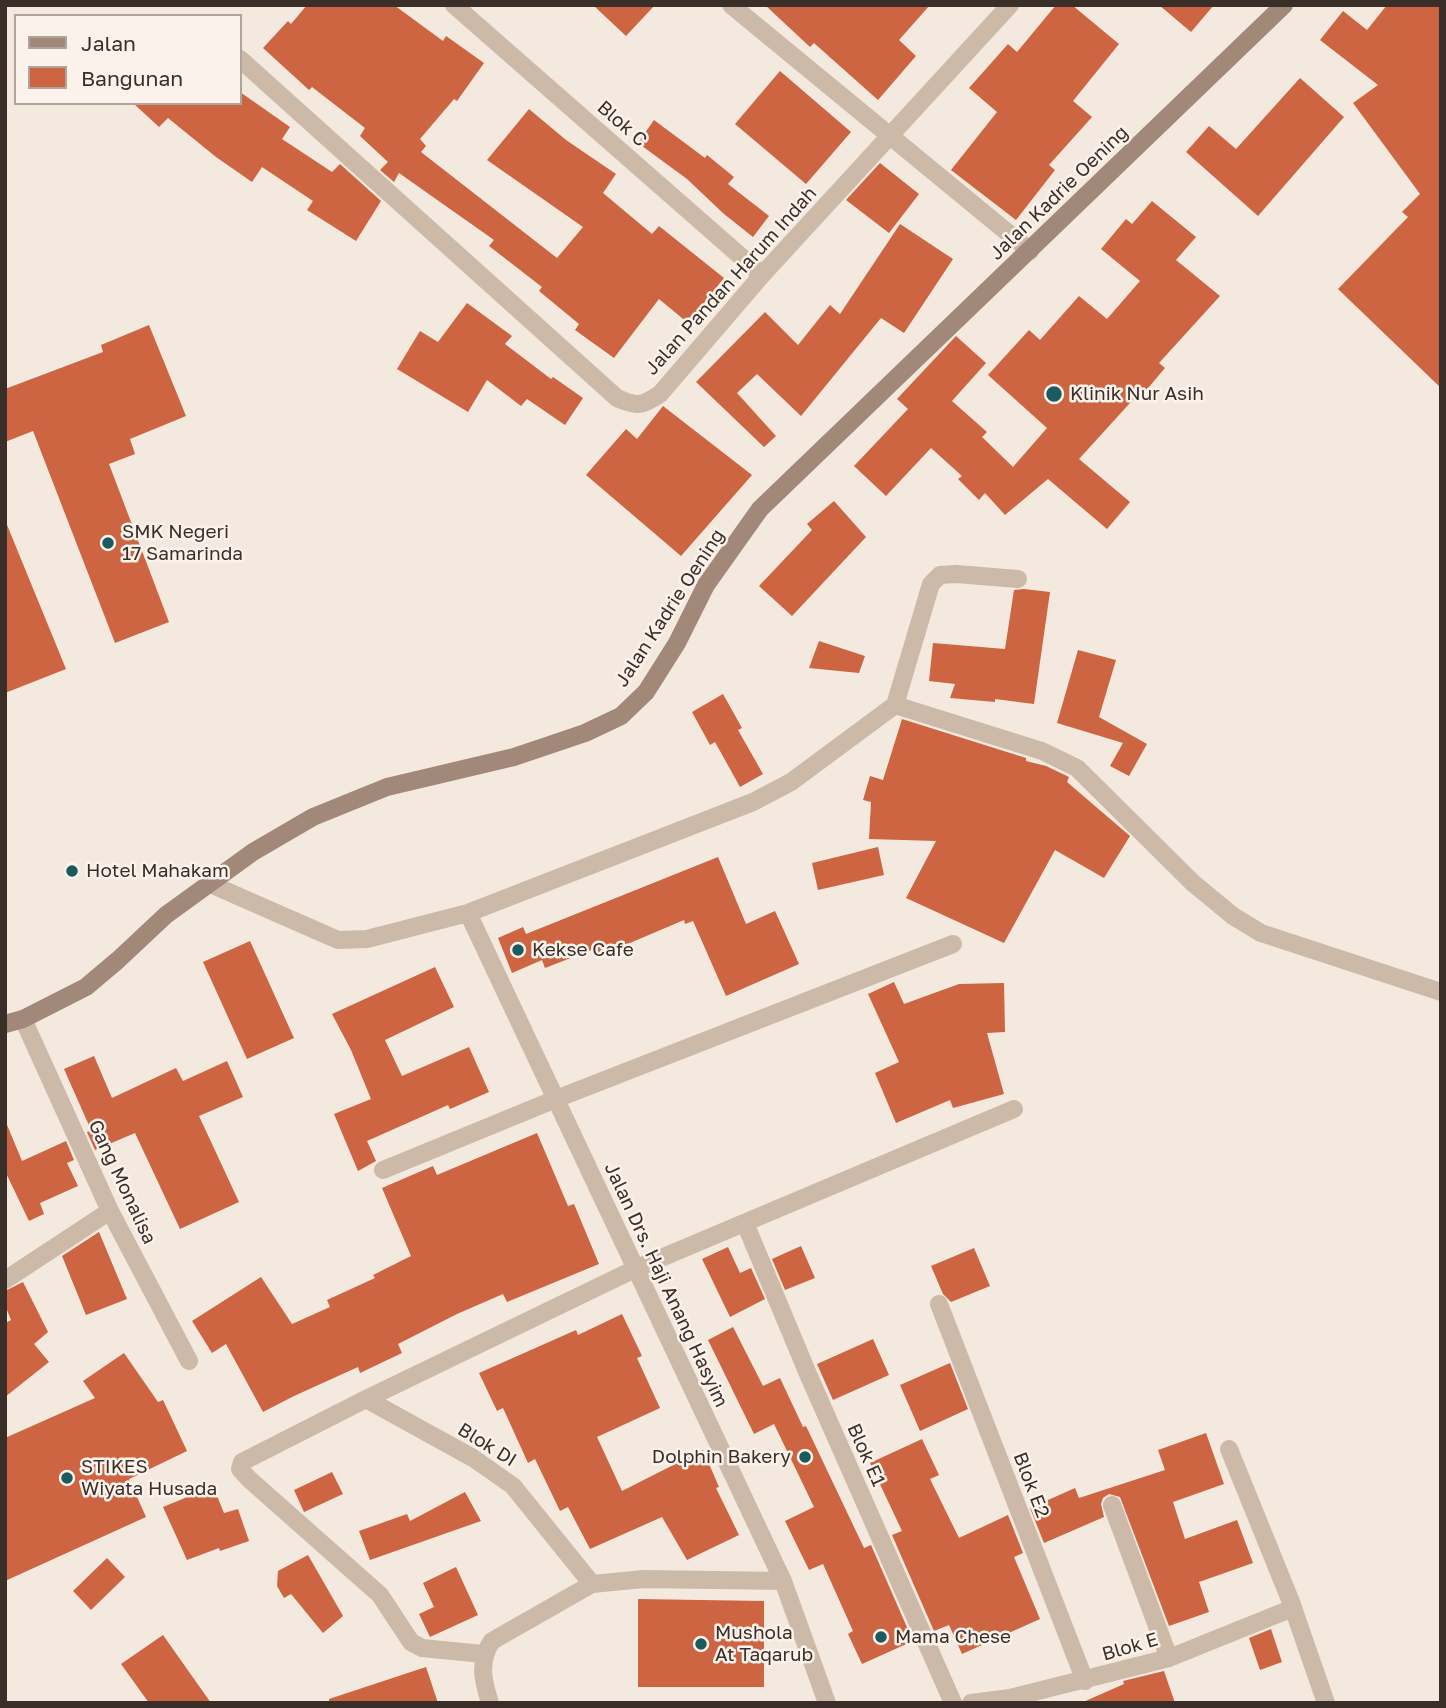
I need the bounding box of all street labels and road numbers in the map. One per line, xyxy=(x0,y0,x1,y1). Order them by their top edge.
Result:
street label: Blok C xyxy=(592,96,652,152)
street label: Jalan Kadrie Oening xyxy=(985,121,1133,265)
street label: Jalan Pandan Harum Indah xyxy=(640,182,822,380)
street label: Jalan Kadrie Oening xyxy=(611,525,729,691)
street label: Gang Monalisa xyxy=(83,1116,161,1248)
street label: Jalan Drs. Haji Anang Hasyim xyxy=(599,1159,733,1411)
street label: Blok DI xyxy=(453,1418,521,1472)
street label: Blok E1 xyxy=(842,1420,890,1490)
street label: Blok E2 xyxy=(1008,1449,1054,1521)
street label: Blok E xyxy=(1099,1628,1161,1666)

